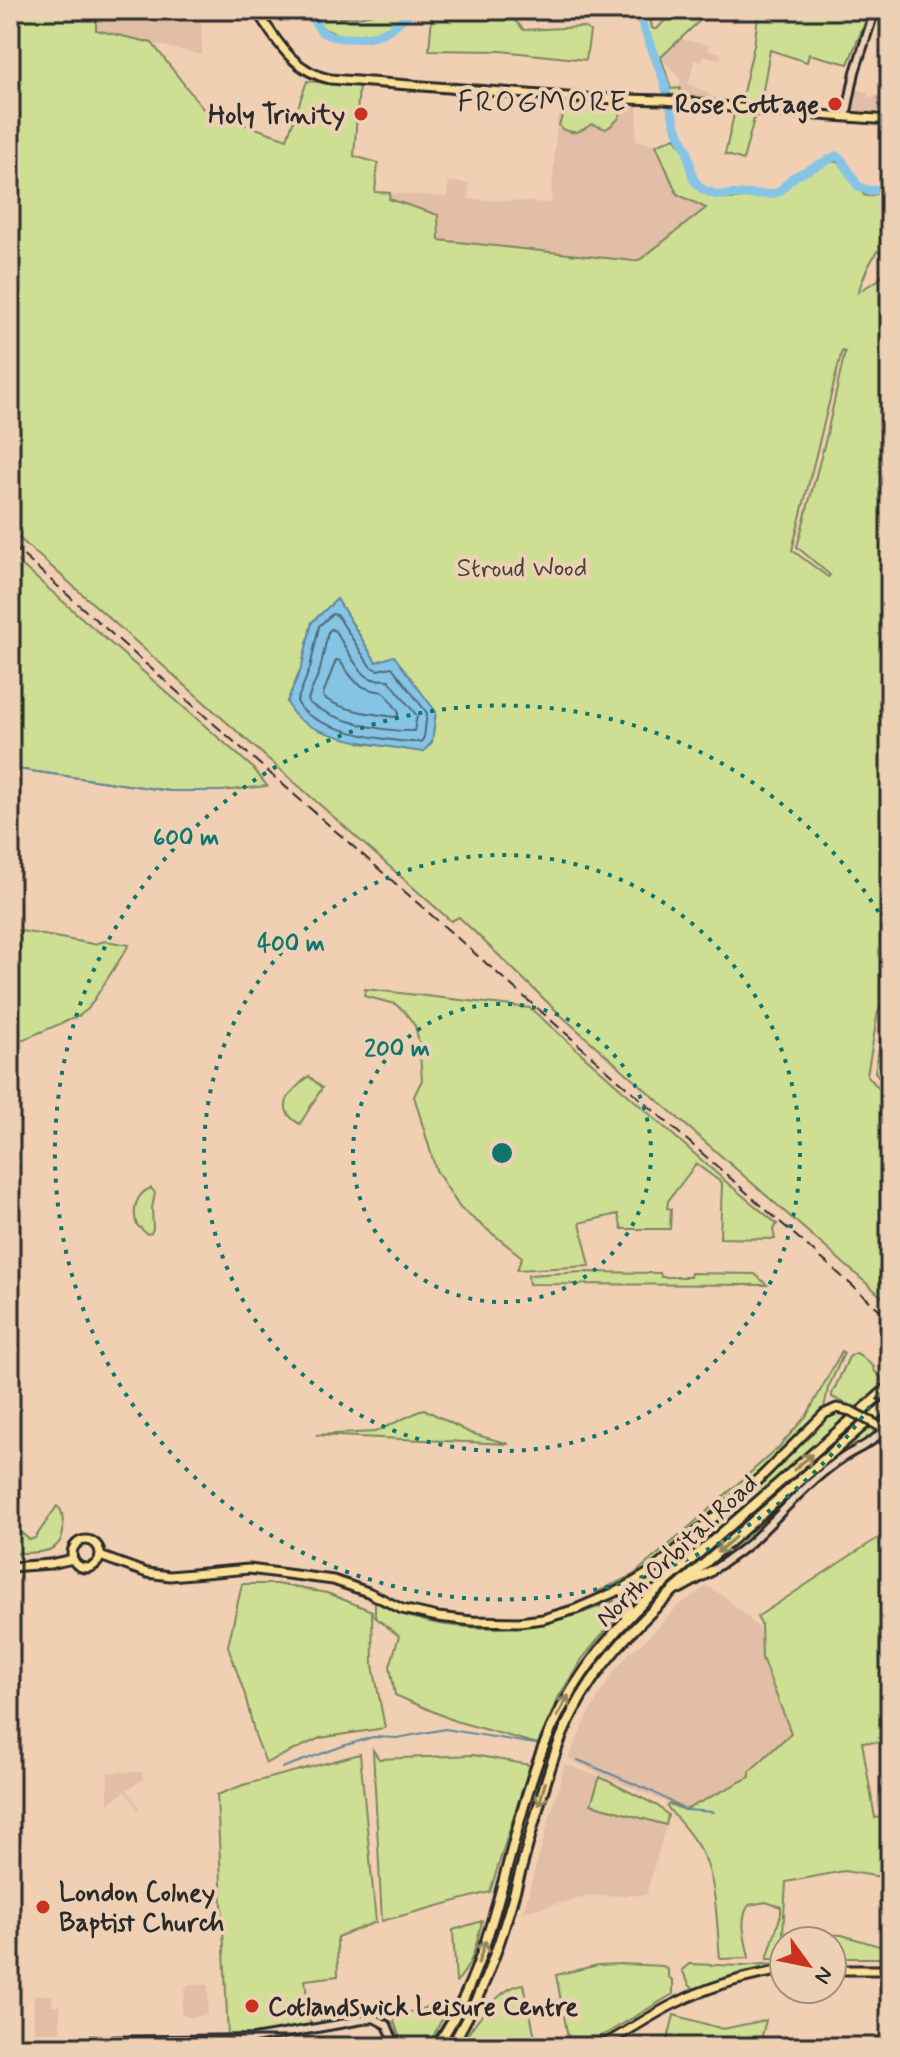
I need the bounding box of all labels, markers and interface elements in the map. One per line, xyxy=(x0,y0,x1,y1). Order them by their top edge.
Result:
district label: FROGMORE xyxy=(457,83,629,122)
place label: Rose Cottage xyxy=(675,89,819,124)
marker: Rose Cottage xyxy=(826,95,844,113)
place label: Holy Trinity xyxy=(208,99,345,133)
marker: Holy Trinity xyxy=(352,105,370,123)
park label: Stroud Wood xyxy=(457,552,587,586)
text: 600 m xyxy=(153,823,219,854)
text: 400 m xyxy=(257,929,325,960)
text: 200 m xyxy=(364,1034,430,1065)
centre of rings xyxy=(488,1139,516,1167)
one-way arrow xyxy=(793,1454,813,1472)
street label: North Orbital Road xyxy=(589,1467,766,1636)
one-way arrow xyxy=(716,1536,736,1554)
one-way arrow xyxy=(556,1694,571,1718)
one-way arrow xyxy=(534,1781,549,1807)
place label: London Colney Baptist Church xyxy=(59,1877,224,1941)
marker: London Colney Baptist Church xyxy=(34,1898,52,1916)
north arrow xyxy=(768,1925,848,2005)
one-way arrow xyxy=(475,1940,490,1965)
text: N xyxy=(807,1961,839,1989)
place label: Cotlandswick Leisure Centre xyxy=(268,1991,578,2025)
marker: Cotlandswick Leisure Centre xyxy=(243,1997,261,2015)

